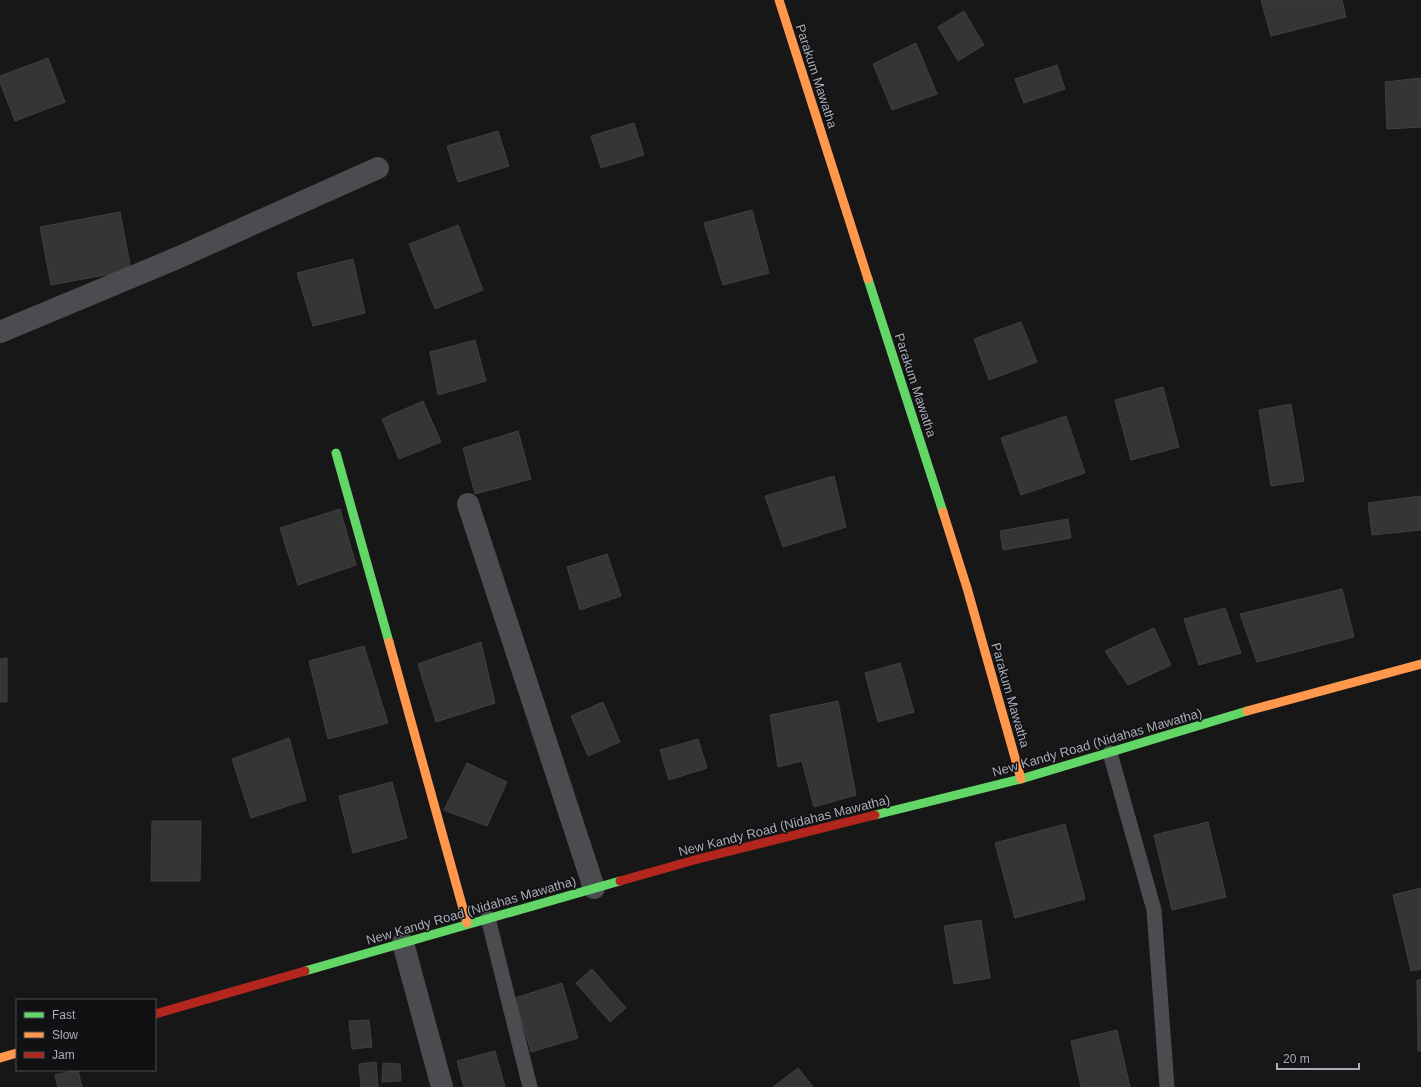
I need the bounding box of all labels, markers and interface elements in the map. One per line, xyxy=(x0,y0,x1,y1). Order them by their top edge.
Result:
street label: Parakum Mawatha xyxy=(793,22,841,131)
street label: Parakum Mawatha xyxy=(892,331,940,440)
street label: Parakum Mawatha xyxy=(988,641,1033,750)
street label: New Kandy Road (Nidahas Mawatha) xyxy=(991,705,1204,780)
street label: New Kandy Road (Nidahas Mawatha) xyxy=(677,792,891,859)
street label: New Kandy Road (Nidahas Mawatha) xyxy=(365,873,578,948)
legend xyxy=(16,999,156,1071)
text: Fast xyxy=(52,1008,76,1022)
text: Slow xyxy=(52,1028,78,1042)
scale bar xyxy=(1277,1045,1359,1071)
text: Jam xyxy=(52,1048,75,1062)
text: 20 m xyxy=(1283,1052,1310,1066)

